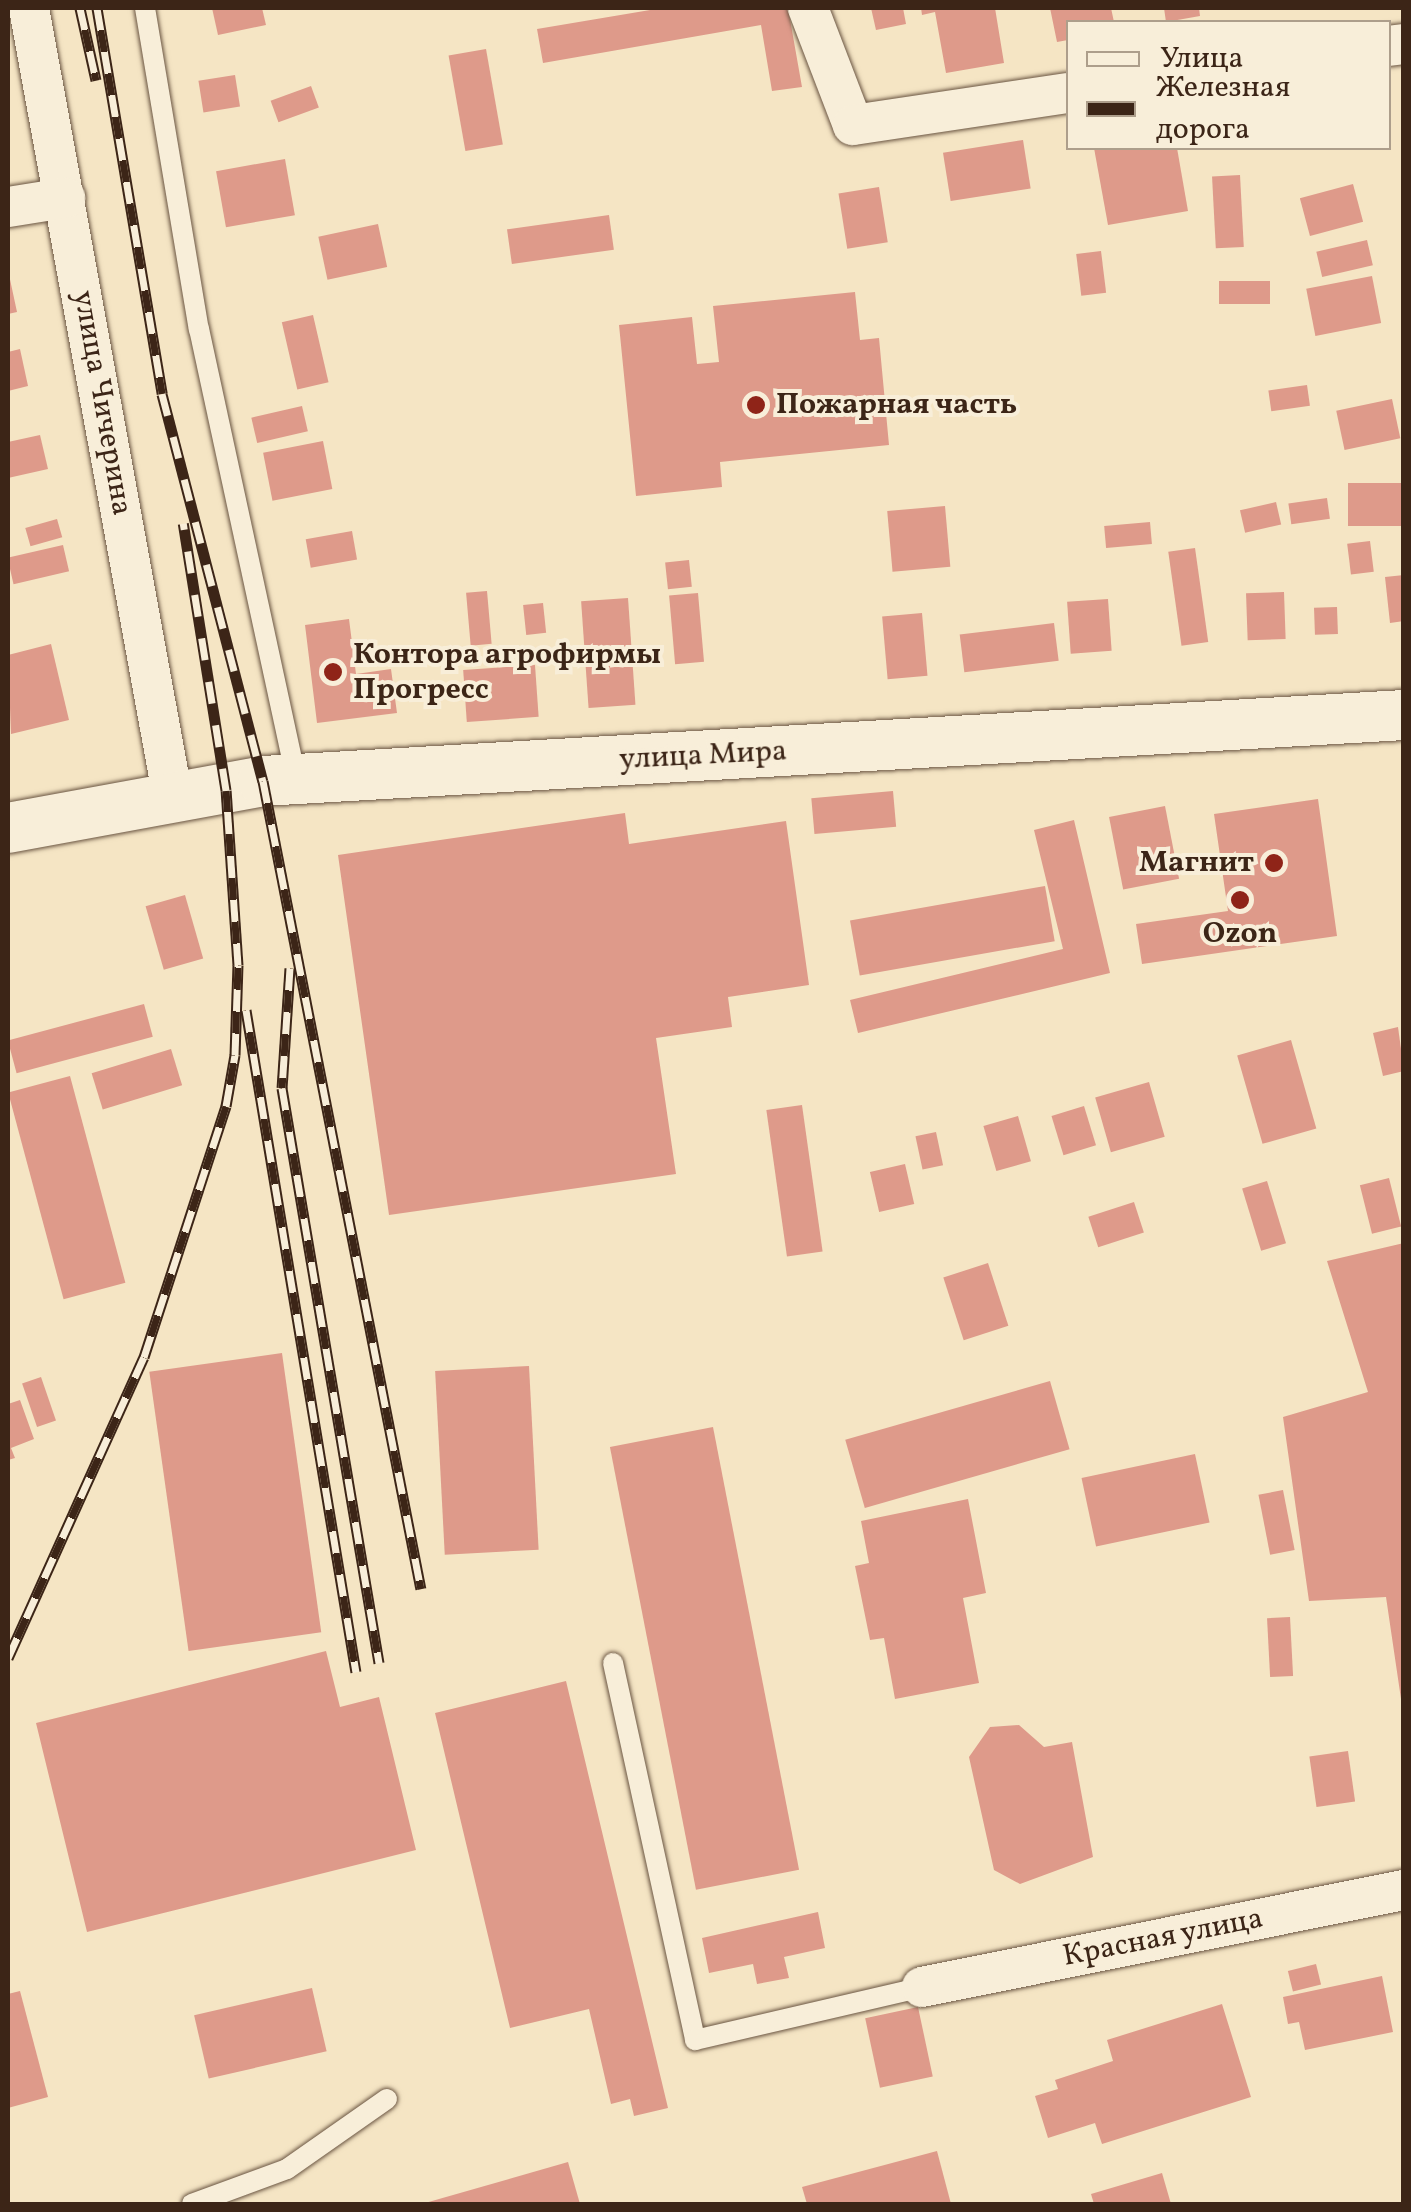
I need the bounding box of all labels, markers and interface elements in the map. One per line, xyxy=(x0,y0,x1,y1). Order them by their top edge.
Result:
legend xyxy=(1066,20,1391,150)
text: Улица xyxy=(1160,38,1243,80)
text: Железная дорога xyxy=(1156,67,1290,151)
street label: улица Чичерина xyxy=(64,288,140,518)
place label: Пожарная часть xyxy=(776,387,1018,423)
marker: Пожарная часть xyxy=(745,394,767,416)
place label: Контора агрофирмы Прогресс xyxy=(353,637,661,708)
marker: Контора агрофирмы Прогресс xyxy=(322,661,344,683)
street label: улица Мира xyxy=(618,734,788,778)
place label: Магнит xyxy=(1139,845,1254,881)
marker: Магнит xyxy=(1263,852,1285,874)
marker: Ozon xyxy=(1229,889,1251,911)
place label: Ozon xyxy=(1203,916,1277,952)
street label: Красная улица xyxy=(1059,1901,1267,1975)

